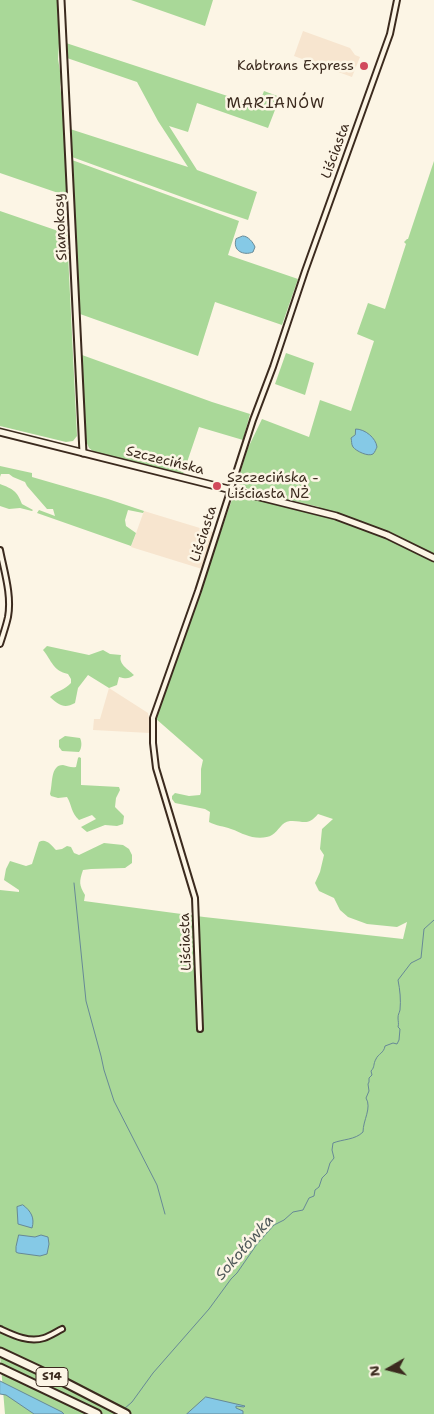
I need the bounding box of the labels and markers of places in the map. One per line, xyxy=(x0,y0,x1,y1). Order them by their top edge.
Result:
place label: Kabtrans Express xyxy=(237,58,354,74)
marker: Kabtrans Express xyxy=(358,60,370,72)
place label: Szczecińska - Liściasta NŻ xyxy=(227,470,319,502)
marker: Szczecińska - Liściasta NŻ xyxy=(211,480,223,492)

